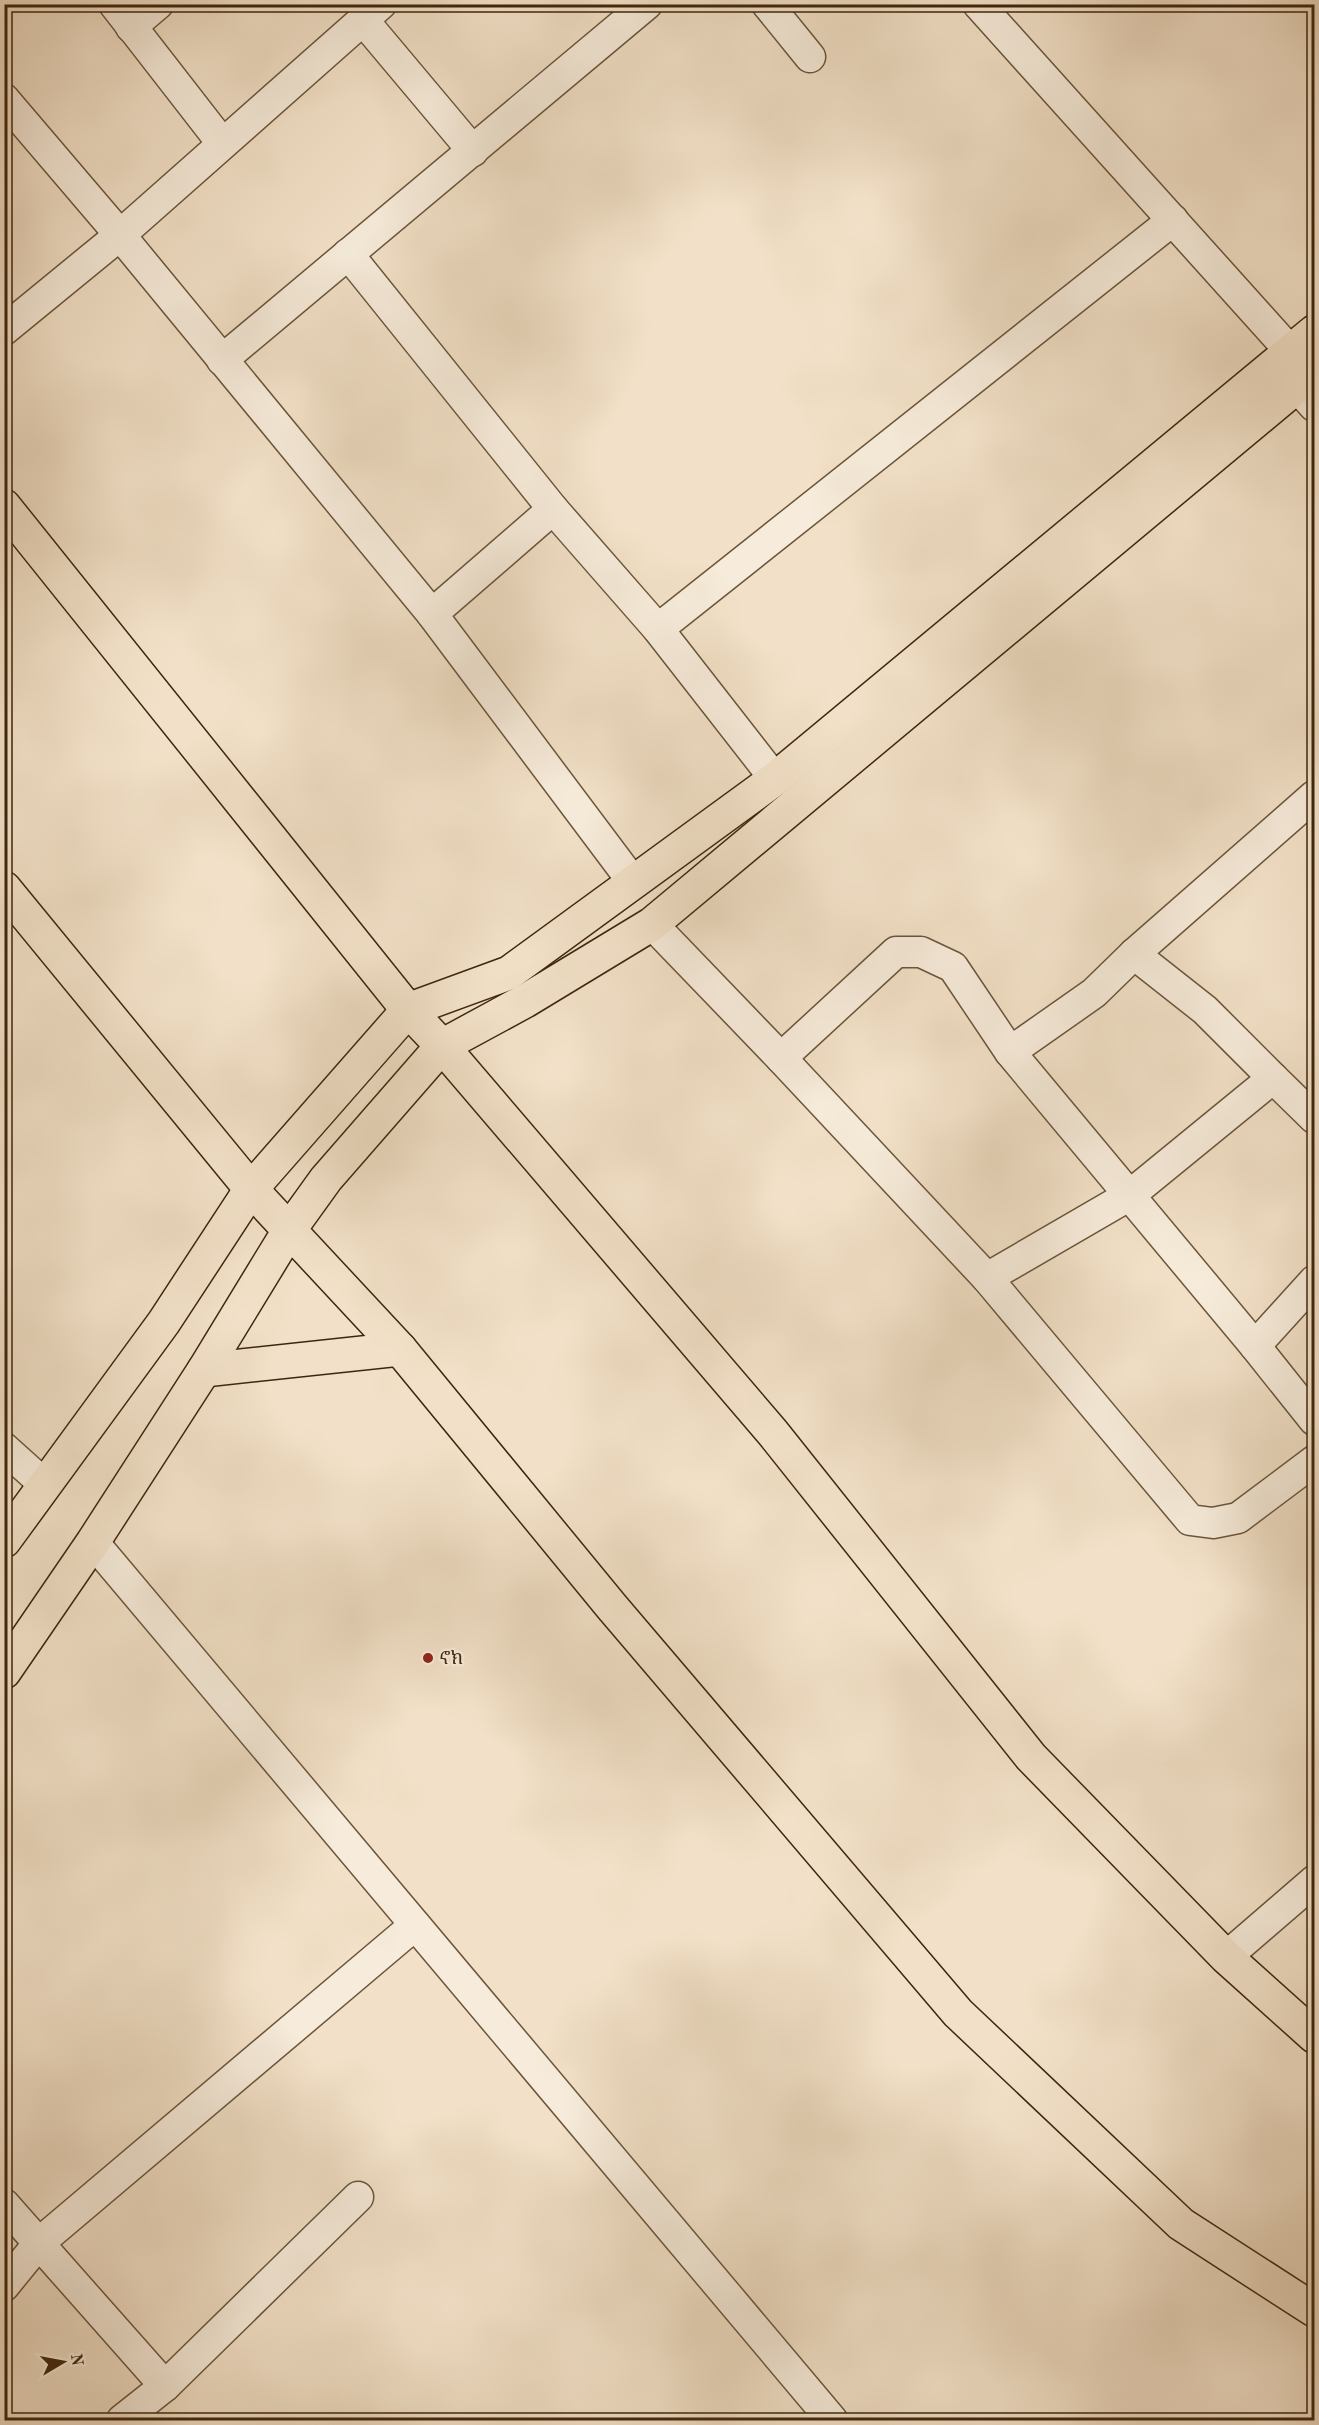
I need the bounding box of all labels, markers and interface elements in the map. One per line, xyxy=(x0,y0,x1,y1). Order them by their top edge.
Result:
place label: ኖክ xyxy=(440,1650,463,1668)
marker: ኖክ xyxy=(421,1651,435,1665)
north arrow xyxy=(33,2332,93,2392)
text: N xyxy=(67,2352,85,2368)

